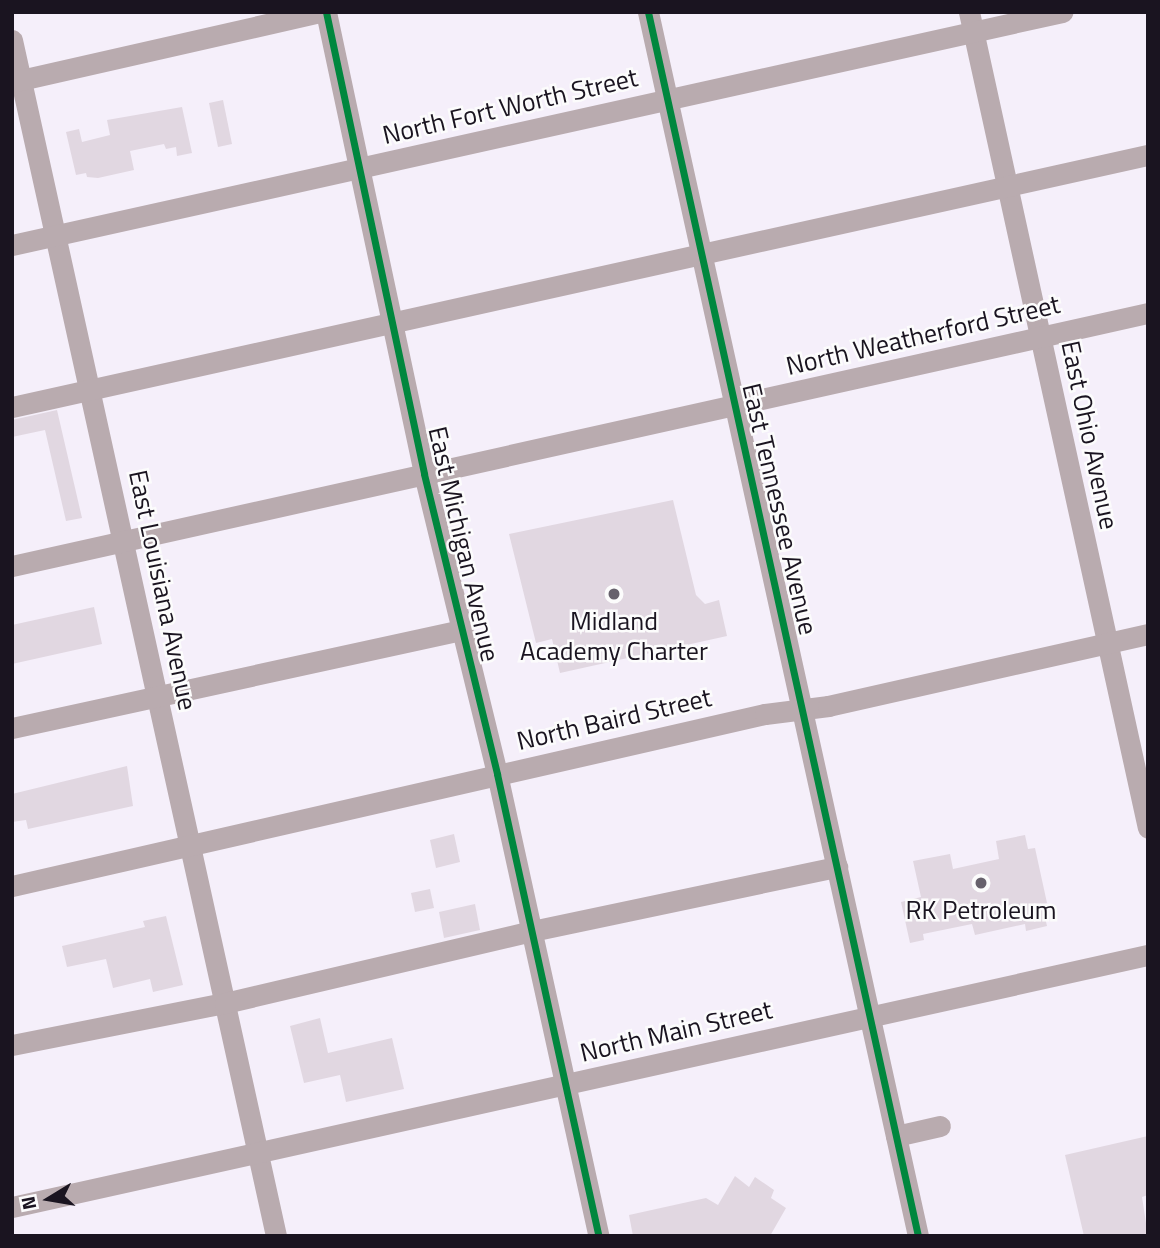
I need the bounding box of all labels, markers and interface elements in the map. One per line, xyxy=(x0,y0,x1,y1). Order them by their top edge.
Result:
street label: North Fort Worth Street xyxy=(379,61,641,151)
street label: North Weatherford Street xyxy=(783,288,1063,382)
street label: East Ohio Avenue xyxy=(1055,338,1125,532)
street label: East Tennessee Avenue xyxy=(736,380,824,638)
street label: East Michigan Avenue xyxy=(422,423,506,665)
street label: East Louisiana Avenue xyxy=(122,467,204,713)
marker: Midland Academy Charter xyxy=(606,586,622,602)
place label: Midland Academy Charter xyxy=(520,605,708,666)
street label: North Baird Street xyxy=(514,681,714,757)
marker: RK Petroleum xyxy=(973,875,989,891)
place label: RK Petroleum xyxy=(905,894,1057,926)
street label: North Main Street xyxy=(577,994,775,1068)
north arrow xyxy=(14,1164,84,1234)
text: N xyxy=(12,1194,43,1212)

